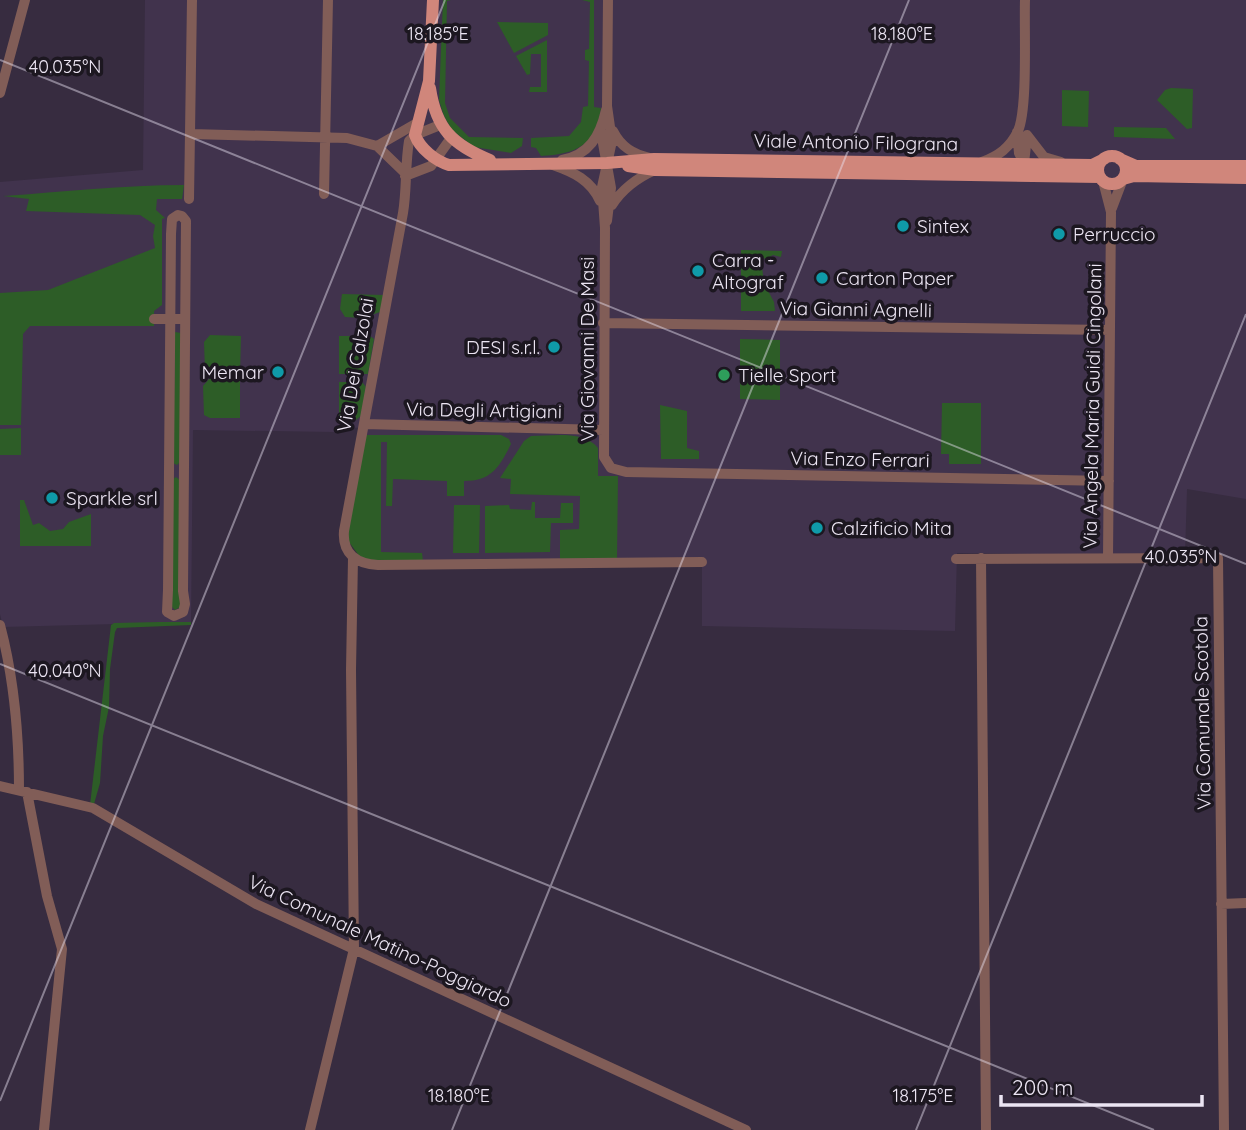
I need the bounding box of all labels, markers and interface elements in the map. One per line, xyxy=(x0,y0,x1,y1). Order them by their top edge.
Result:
text: 18.185°E xyxy=(407,22,469,45)
text: 18.180°E xyxy=(871,22,933,45)
text: 40.035°N xyxy=(29,55,101,78)
street label: Viale Antonio Filograna xyxy=(754,128,958,156)
place label: Sintex xyxy=(917,214,969,238)
marker: Sintex xyxy=(895,218,911,234)
place label: Perruccio xyxy=(1073,222,1156,246)
marker: Perruccio xyxy=(1051,226,1067,242)
place label: Carra - Altograf xyxy=(712,248,784,294)
street label: Via Giovanni De Masi xyxy=(575,257,599,441)
marker: Carra - Altograf xyxy=(690,263,706,279)
street label: Via Angela Maria Guidi Cingolani xyxy=(1078,263,1106,549)
place label: Carton Paper xyxy=(836,266,954,290)
marker: Carton Paper xyxy=(814,270,830,286)
street label: Via Dei Calzolai xyxy=(331,296,379,434)
street label: Via Gianni Agnelli xyxy=(780,296,932,322)
place label: DESI s.r.l. xyxy=(466,335,540,359)
marker: DESI s.r.l. xyxy=(546,339,562,355)
place label: Memar xyxy=(201,360,265,384)
place label: Tielle Sport xyxy=(738,363,836,387)
marker: Memar xyxy=(270,364,286,380)
marker: Tielle Sport xyxy=(716,367,732,383)
street label: Via Degli Artigiani xyxy=(406,397,562,423)
street label: Via Enzo Ferrari xyxy=(790,446,930,472)
place label: Sparkle srl xyxy=(66,486,158,510)
marker: Sparkle srl xyxy=(44,490,60,506)
place label: Calzificio Mita xyxy=(831,516,952,540)
marker: Calzificio Mita xyxy=(809,520,825,536)
text: 40.035°N xyxy=(1145,545,1217,568)
street label: Via Comunale Scotola xyxy=(1188,616,1216,810)
text: 40.040°N xyxy=(28,659,102,682)
street label: Via Comunale Matino-Poggiardo xyxy=(245,869,515,1013)
scale bar xyxy=(1001,1064,1202,1108)
text: 200 m xyxy=(1012,1074,1074,1100)
text: 18.180°E xyxy=(428,1084,490,1107)
text: 18.175°E xyxy=(893,1084,953,1107)

